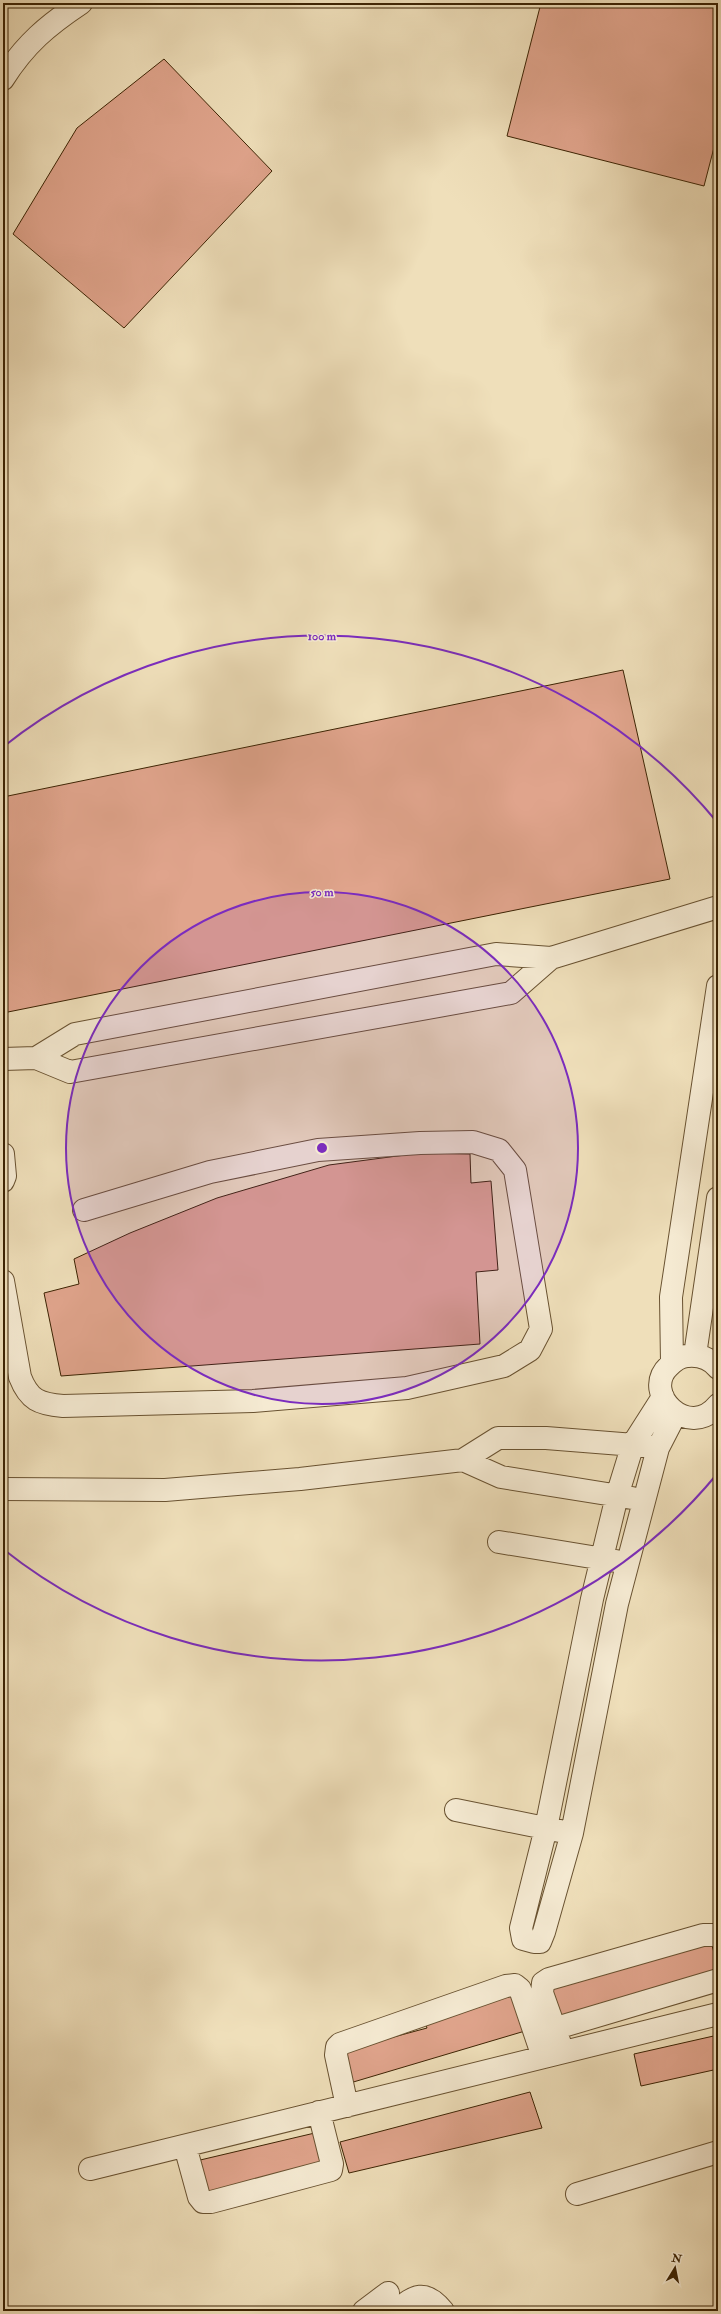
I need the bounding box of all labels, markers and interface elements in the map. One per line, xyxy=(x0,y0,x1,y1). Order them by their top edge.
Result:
text: 100 m xyxy=(308,629,337,644)
text: 50 m xyxy=(310,885,334,900)
centre of rings xyxy=(315,1141,329,1155)
north arrow xyxy=(655,2248,695,2288)
text: N xyxy=(670,2251,684,2266)

